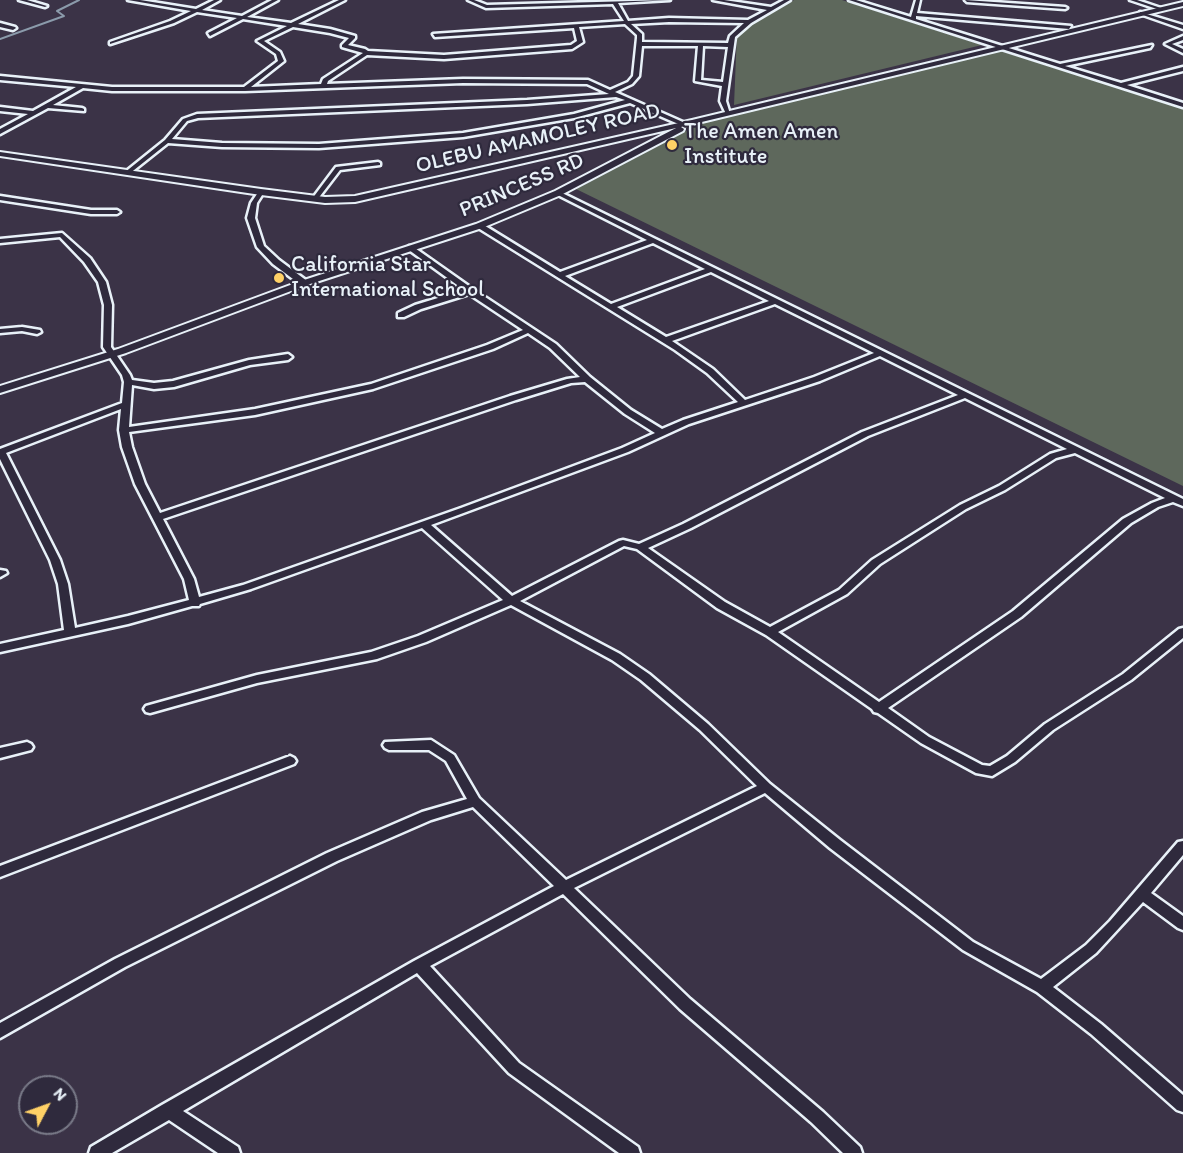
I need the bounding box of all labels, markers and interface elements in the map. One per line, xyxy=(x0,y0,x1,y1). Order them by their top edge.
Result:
street label: OLEBU AMAMOLEY ROAD xyxy=(413,98,663,180)
place label: The Amen Amen Institute xyxy=(684,119,838,170)
marker: The Amen Amen Institute xyxy=(665,138,679,152)
street label: PRINCESS RD xyxy=(456,148,588,224)
place label: California Star International School xyxy=(291,252,484,304)
marker: California Star International School xyxy=(272,271,286,285)
north arrow xyxy=(18,1075,78,1135)
text: N xyxy=(50,1084,71,1104)

